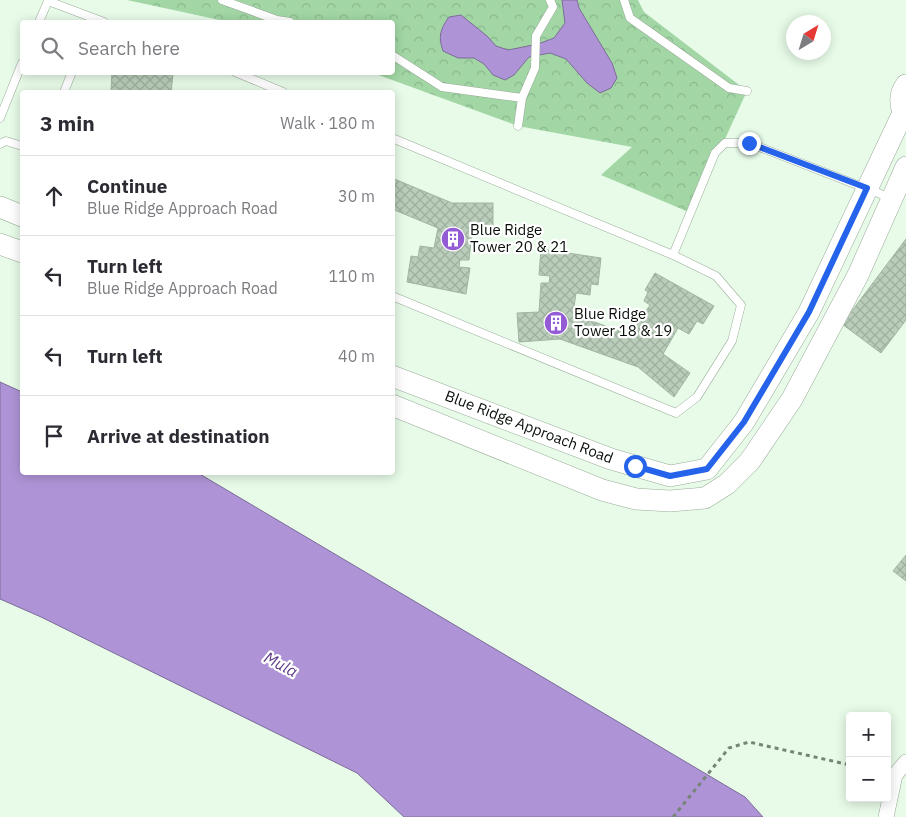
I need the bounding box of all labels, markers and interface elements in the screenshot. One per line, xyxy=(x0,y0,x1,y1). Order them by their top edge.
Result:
north arrow xyxy=(786,15,831,60)
search box xyxy=(20,20,395,75)
icon: search xyxy=(38,34,66,62)
text: Search here xyxy=(78,36,180,60)
text: 3 min xyxy=(40,109,95,137)
text: Walk · 180 m xyxy=(280,113,375,133)
route end xyxy=(738,132,761,155)
text: Continue xyxy=(87,174,167,198)
icon: ahead xyxy=(40,182,68,210)
text: 30 m xyxy=(338,186,375,206)
text: Blue Ridge Approach Road xyxy=(87,198,278,218)
place label: Blue Ridge Tower 20 & 21 xyxy=(470,220,568,256)
building icon: Blue Ridge Tower 20 & 21 xyxy=(440,226,466,252)
text: Turn left xyxy=(87,254,163,278)
icon: left xyxy=(40,262,68,290)
text: 110 m xyxy=(328,266,375,286)
text: Blue Ridge Approach Road xyxy=(87,278,278,298)
place label: Blue Ridge Tower 18 & 19 xyxy=(574,304,672,340)
building icon: Blue Ridge Tower 18 & 19 xyxy=(543,310,569,336)
icon: left xyxy=(40,342,68,370)
text: Turn left xyxy=(87,344,163,368)
text: 40 m xyxy=(338,346,375,366)
street label: Blue Ridge Approach Road xyxy=(442,386,616,467)
icon: arrive xyxy=(40,422,68,450)
text: Arrive at destination xyxy=(87,424,270,448)
route start xyxy=(624,455,647,478)
water label: Mula xyxy=(261,647,301,681)
map controls xyxy=(846,712,891,802)
button: + xyxy=(846,712,891,757)
button: − xyxy=(846,757,891,802)

